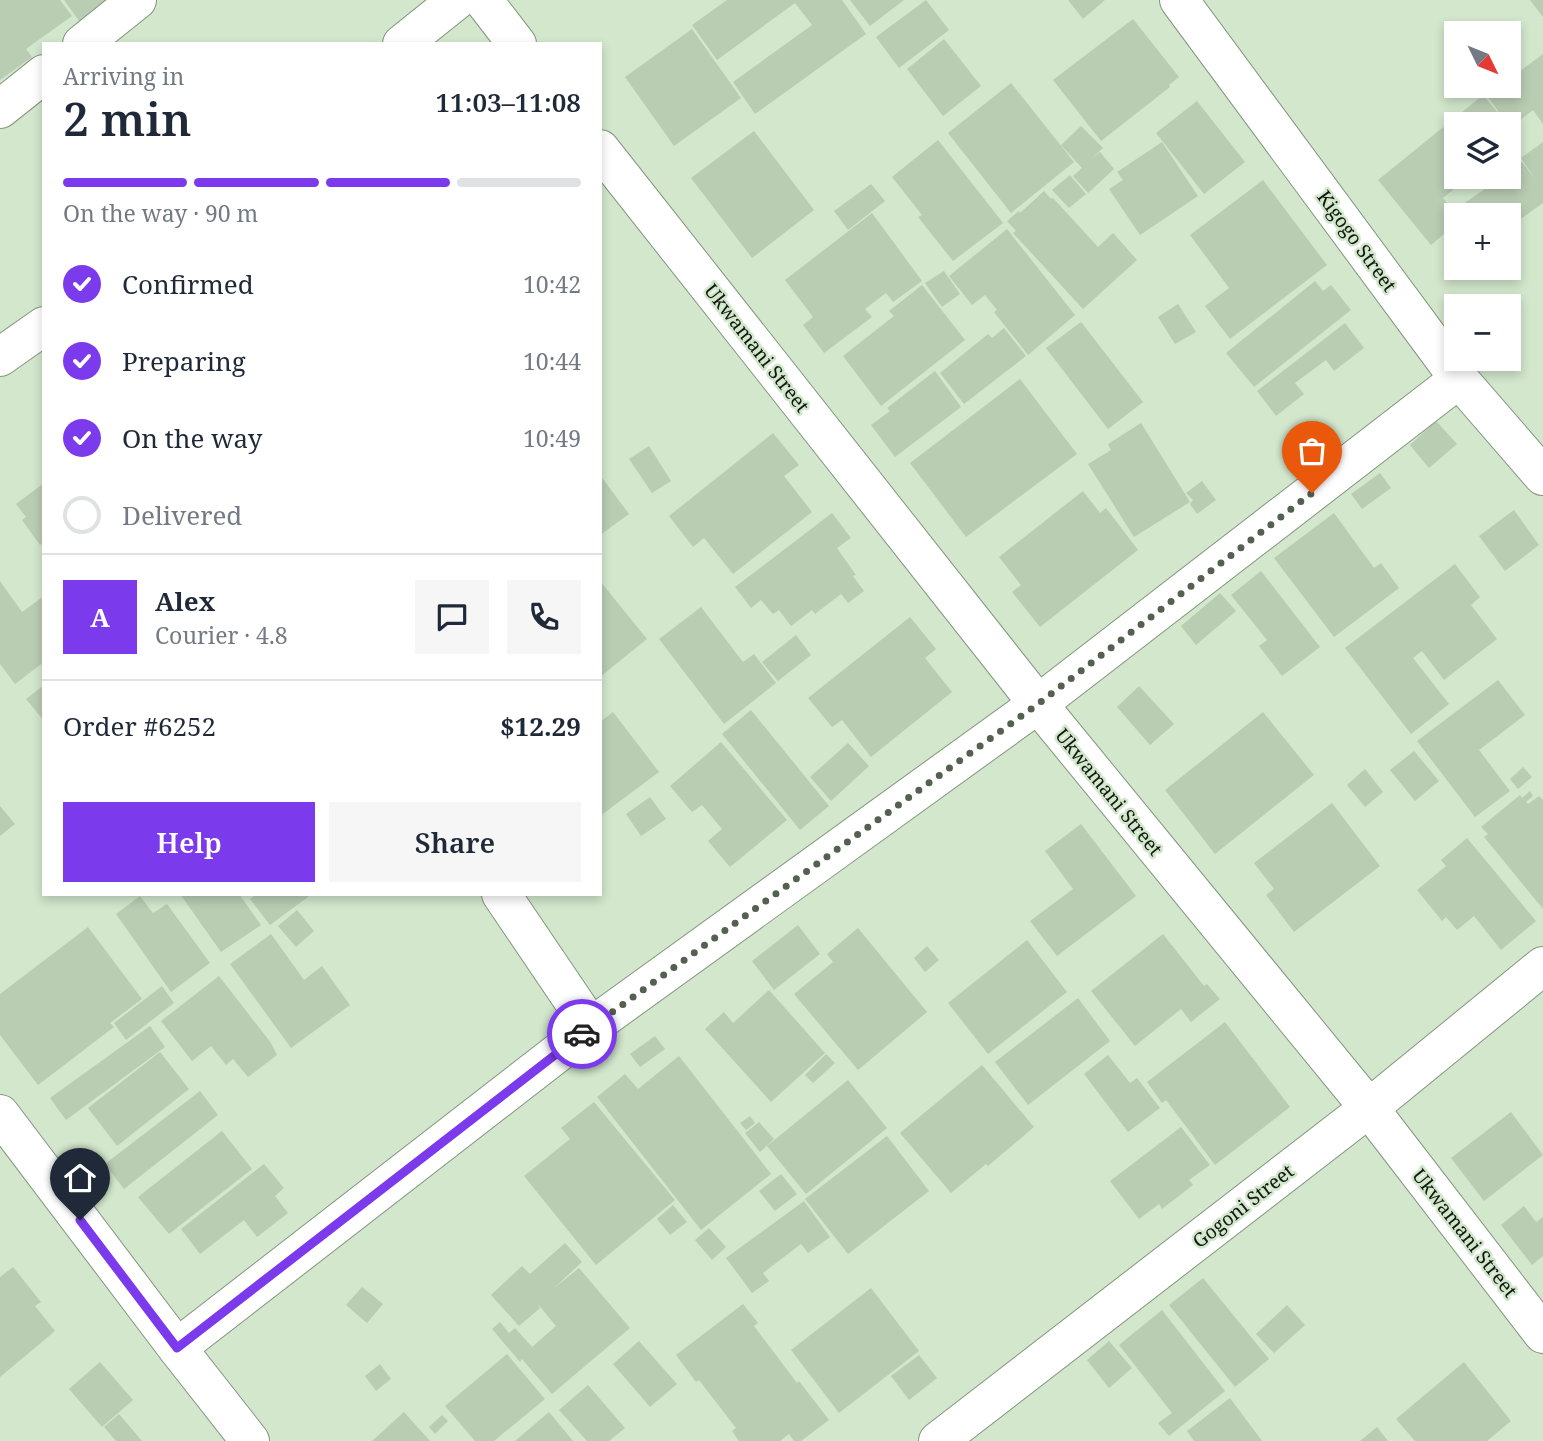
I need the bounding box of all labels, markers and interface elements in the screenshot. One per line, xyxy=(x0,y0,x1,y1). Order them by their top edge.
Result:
north arrow xyxy=(1444,21,1521,98)
map controls xyxy=(1444,21,1521,371)
text: Arriving in xyxy=(63,60,184,92)
text: 11:03–11:08 xyxy=(435,84,581,120)
text: 2 min xyxy=(63,87,191,149)
button: layers xyxy=(1444,112,1521,189)
street label: Kigogo Street xyxy=(1311,185,1403,297)
text: On the way · 90 m xyxy=(63,197,258,229)
button: + xyxy=(1444,203,1521,280)
icon: check xyxy=(63,265,101,303)
text: Confirmed xyxy=(122,266,254,302)
text: 10:42 xyxy=(523,268,581,300)
street label: Ukwamani Street xyxy=(699,278,816,418)
button: − xyxy=(1444,294,1521,371)
icon: check xyxy=(63,342,101,380)
text: Preparing xyxy=(122,343,246,379)
text: 10:44 xyxy=(523,345,581,377)
icon: check xyxy=(63,419,101,457)
text: On the way xyxy=(122,420,262,456)
pin xyxy=(1282,421,1342,493)
text: 10:49 xyxy=(523,422,581,454)
icon: bag xyxy=(1293,432,1331,470)
text: Delivered xyxy=(122,497,242,533)
button: chat xyxy=(415,580,489,654)
button: phone xyxy=(507,580,581,654)
text: Alex xyxy=(155,583,215,619)
text: A xyxy=(90,599,110,635)
text: Courier · 4.8 xyxy=(155,619,288,651)
text: Order #6252 xyxy=(63,708,216,744)
text: $12.29 xyxy=(500,708,581,744)
street label: Ukwamani Street xyxy=(1050,723,1169,861)
button: Help xyxy=(63,802,315,882)
button: Share xyxy=(329,802,581,882)
courier xyxy=(547,999,617,1069)
icon: car xyxy=(563,1015,601,1053)
pin xyxy=(50,1148,110,1220)
street label: Gogoni Street xyxy=(1187,1158,1299,1254)
icon: home xyxy=(61,1159,99,1197)
street label: Ukwamani Street xyxy=(1407,1163,1524,1303)

